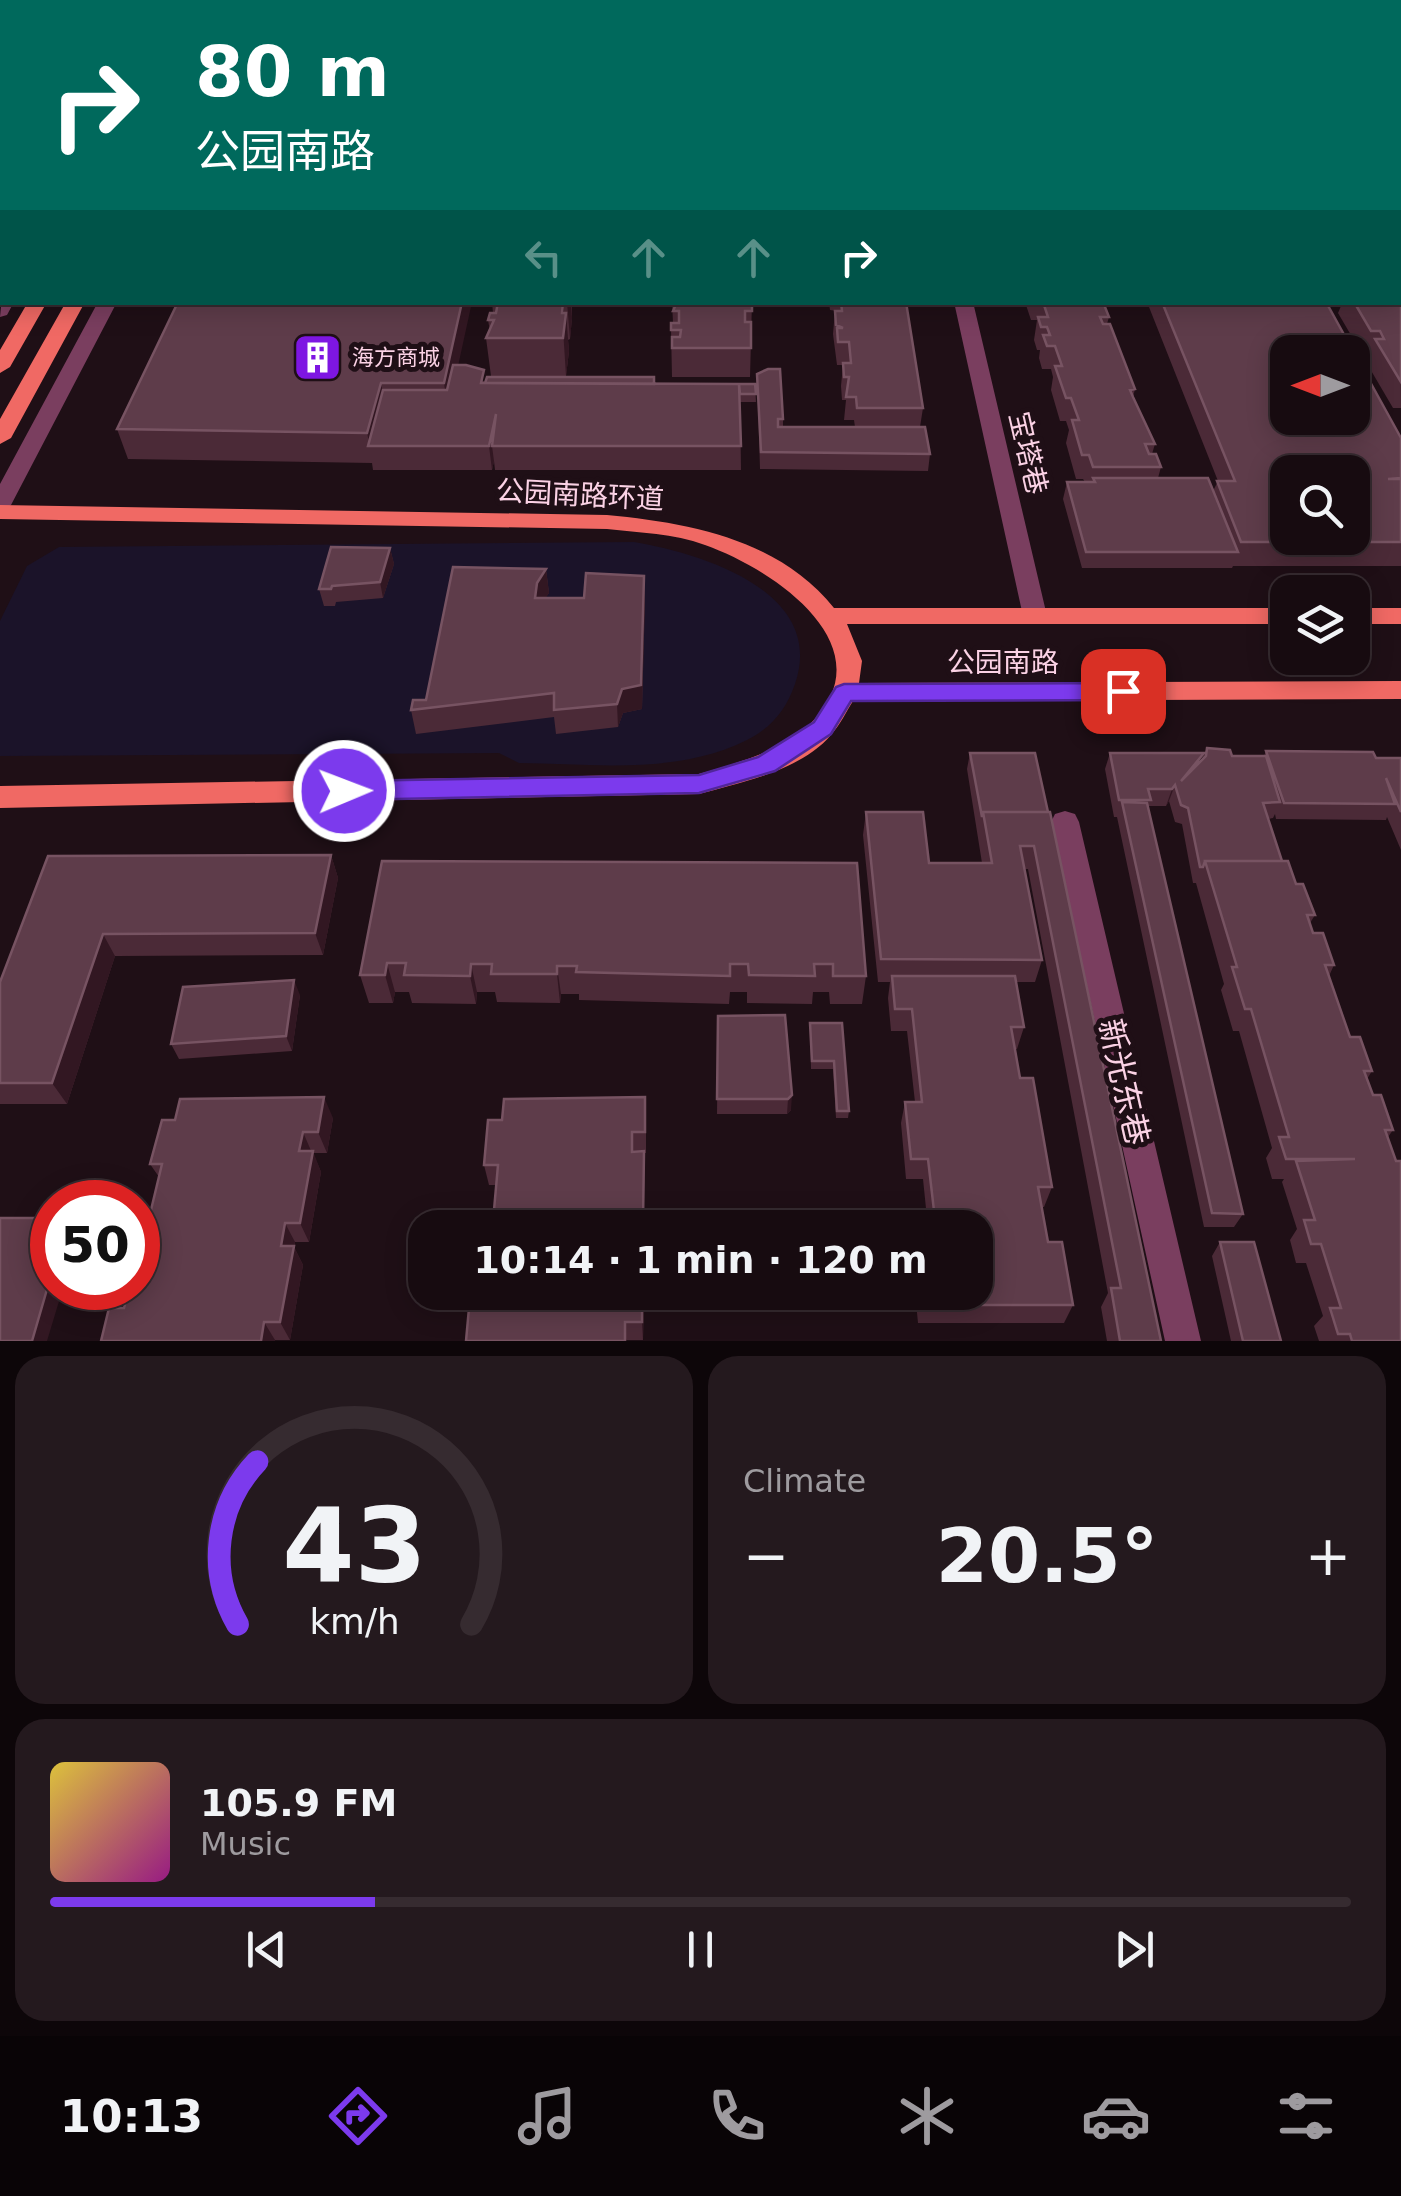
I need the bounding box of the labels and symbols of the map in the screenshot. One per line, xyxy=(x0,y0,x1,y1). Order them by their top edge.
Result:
building icon: 海方商城 xyxy=(291,331,343,383)
north arrow xyxy=(1270,335,1370,435)
place label: 海方商城 xyxy=(352,345,440,370)
street label: 宝塔巷 xyxy=(1002,408,1054,498)
street label: 公园南路环道 xyxy=(495,474,665,516)
street label: 公园南路 xyxy=(947,646,1059,679)
pin xyxy=(1081,649,1166,734)
position arrow xyxy=(292,739,396,843)
street label: 新光东巷 xyxy=(1091,1015,1157,1149)
speed limit sign: 50 xyxy=(30,1180,160,1310)

